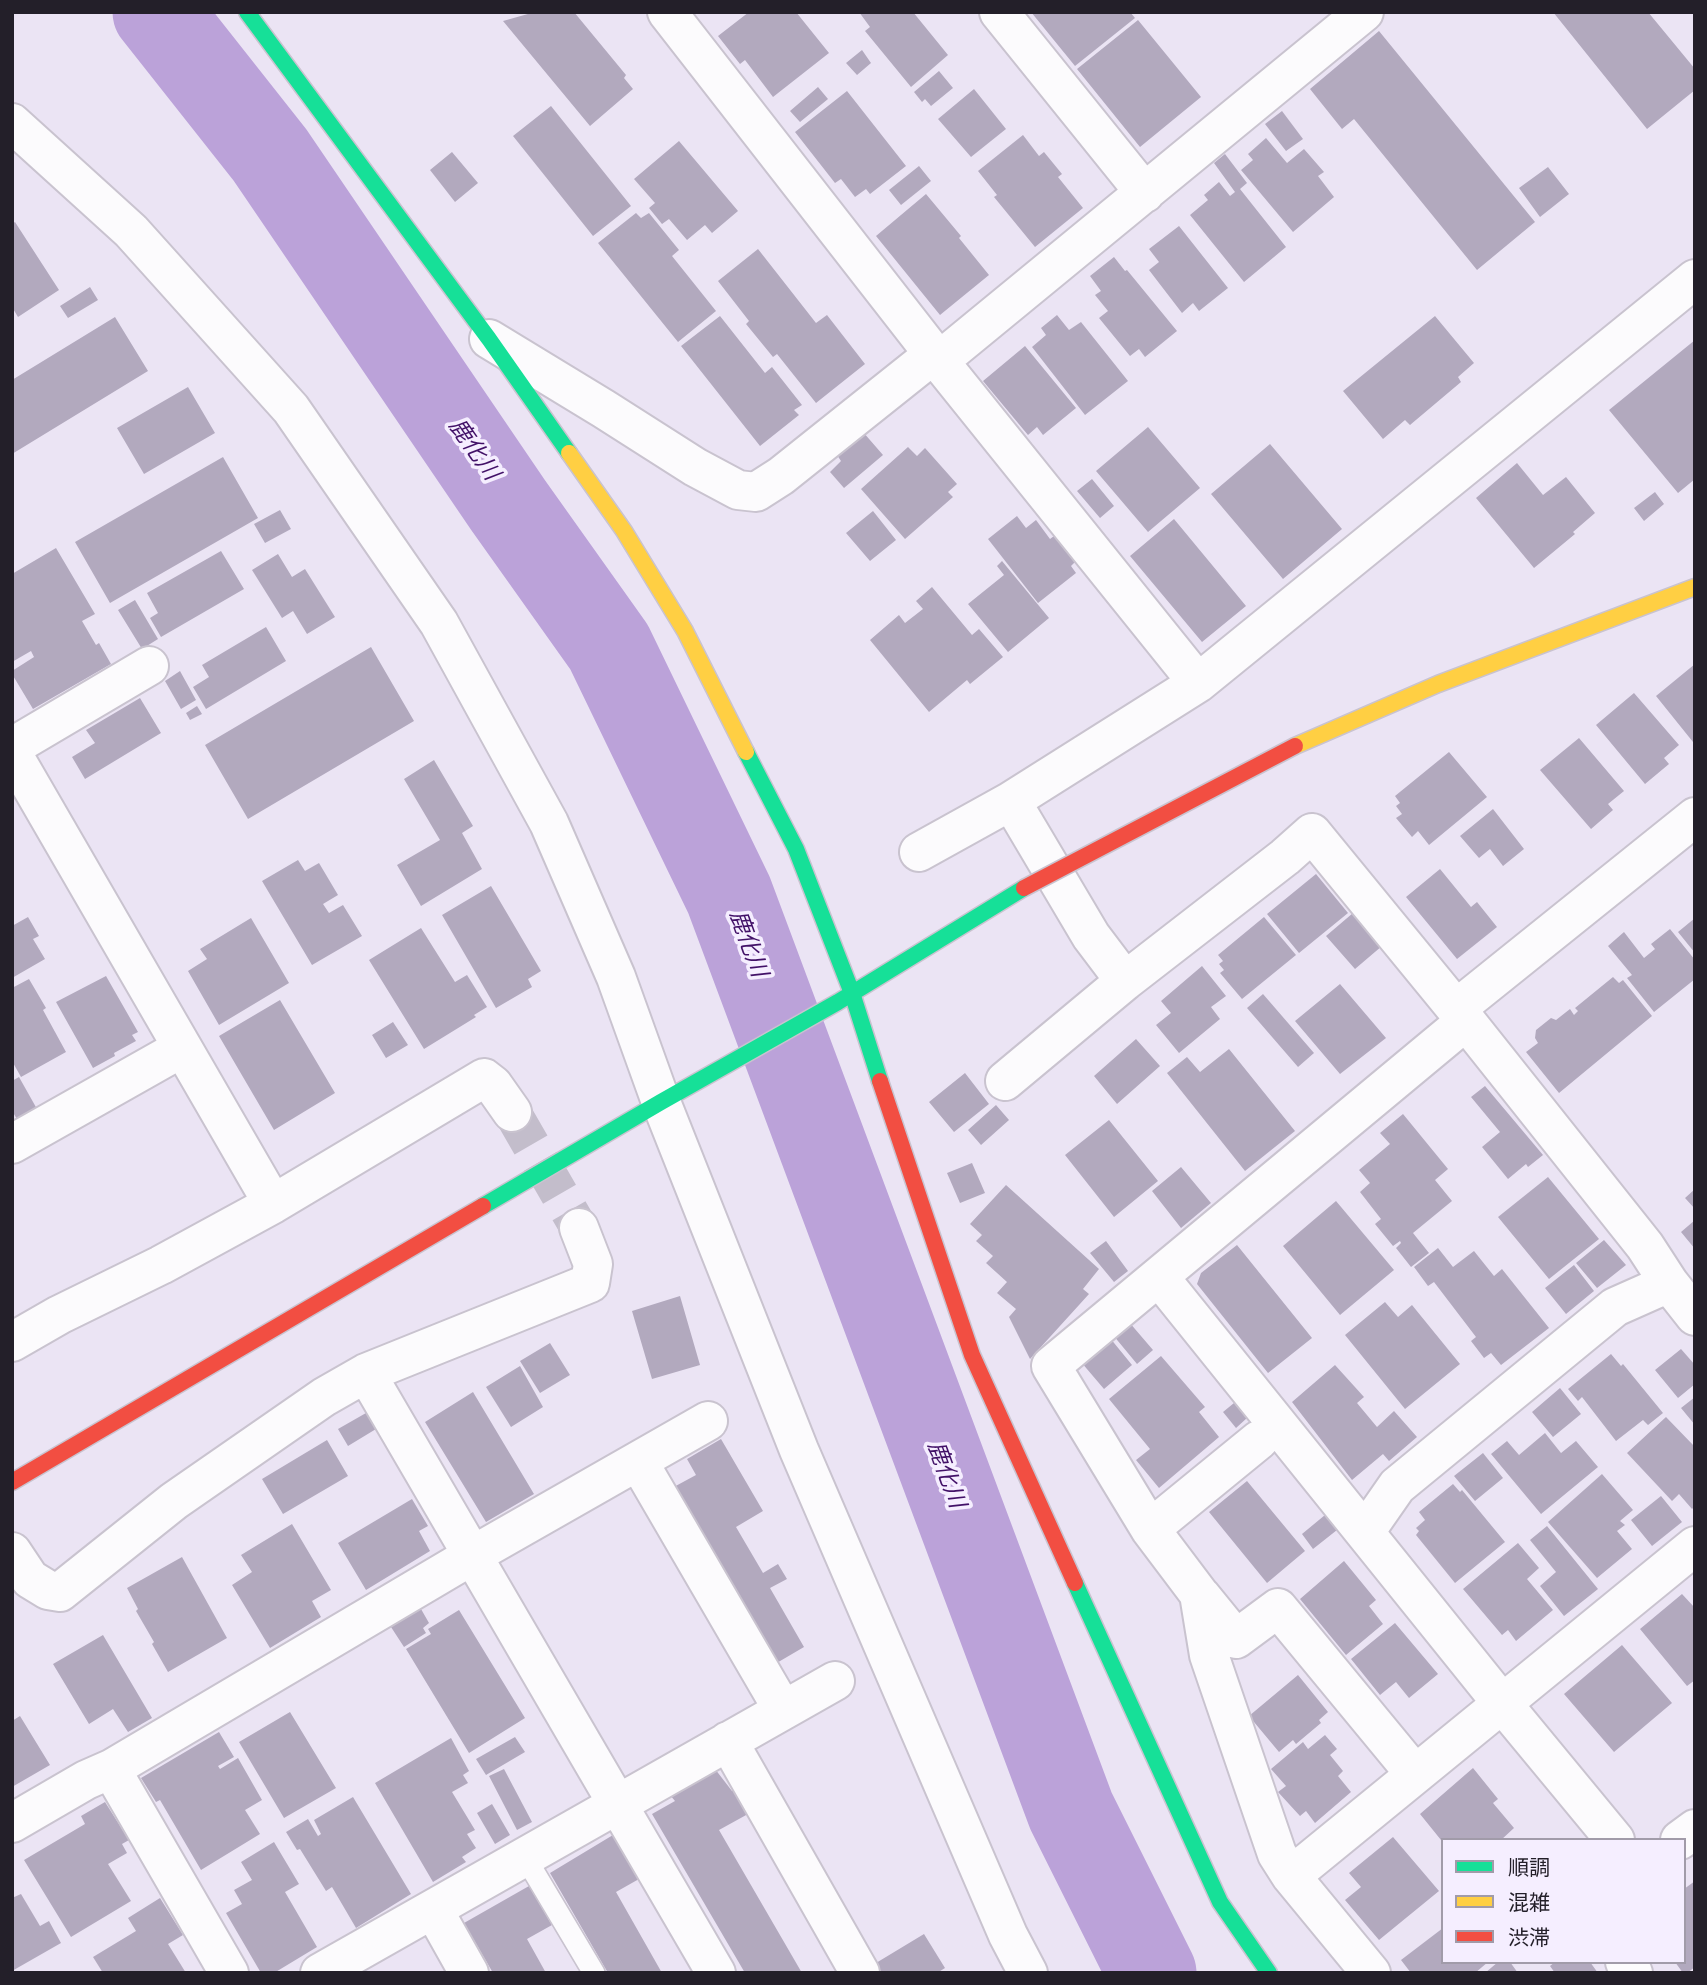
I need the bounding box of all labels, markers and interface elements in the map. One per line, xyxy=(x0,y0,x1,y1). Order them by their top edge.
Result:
water label: 鹿化川 xyxy=(442,414,504,486)
water label: 鹿化川 xyxy=(722,907,772,981)
water label: 鹿化川 xyxy=(920,1438,970,1512)
legend xyxy=(1441,1838,1686,1964)
text: 順調 xyxy=(1508,1851,1550,1883)
text: 混雑 xyxy=(1508,1886,1550,1918)
text: 渋滞 xyxy=(1508,1921,1550,1953)

